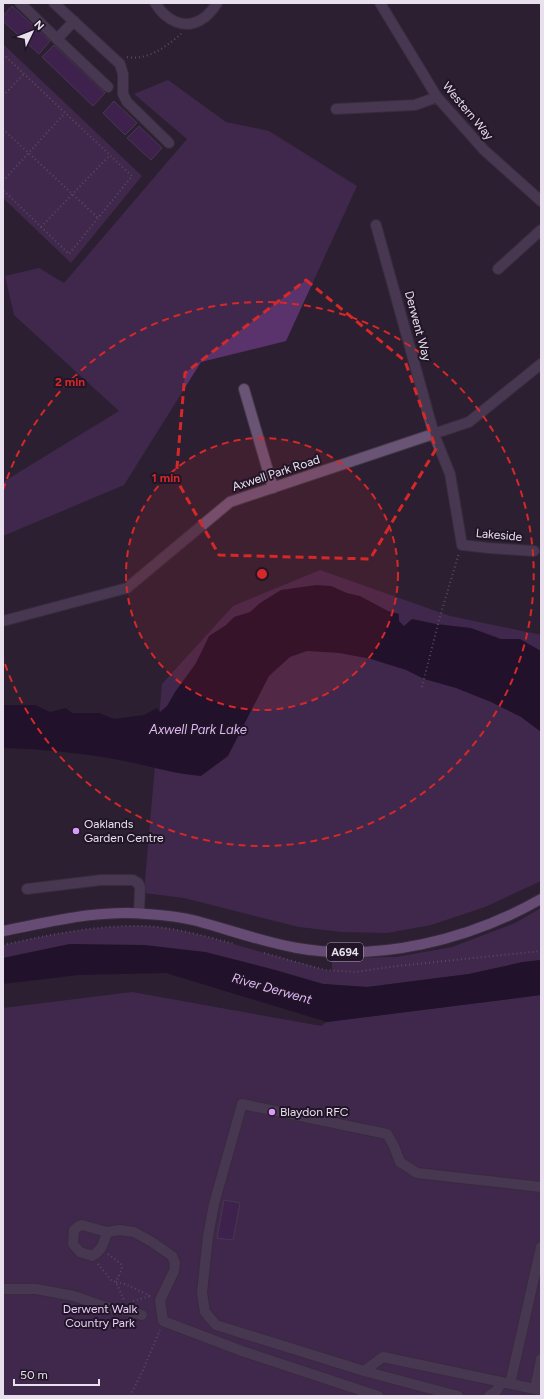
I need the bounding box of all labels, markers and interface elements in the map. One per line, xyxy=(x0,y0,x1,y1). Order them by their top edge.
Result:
north arrow xyxy=(12,12,52,52)
text: N xyxy=(31,18,47,33)
street label: Western Way xyxy=(440,79,497,143)
street label: Derwent Way xyxy=(402,289,434,363)
text: 2 min xyxy=(55,375,85,389)
street label: Axwell Park Road xyxy=(230,452,322,494)
text: 1 min xyxy=(152,471,180,485)
street label: Lakeside xyxy=(475,526,523,544)
centre of rings xyxy=(255,567,269,581)
water label: Axwell Park Lake xyxy=(148,722,247,737)
place label: Oaklands Garden Centre xyxy=(84,817,164,845)
marker: Oaklands Garden Centre xyxy=(71,826,81,836)
road number: A694 xyxy=(327,943,363,961)
water label: River Derwent xyxy=(230,970,314,1007)
place label: Blaydon RFC xyxy=(280,1105,349,1119)
marker: Blaydon RFC xyxy=(267,1107,277,1117)
park label: Derwent Walk Country Park xyxy=(63,1302,137,1330)
scale bar xyxy=(14,1361,99,1387)
text: 50 m xyxy=(20,1368,48,1382)

